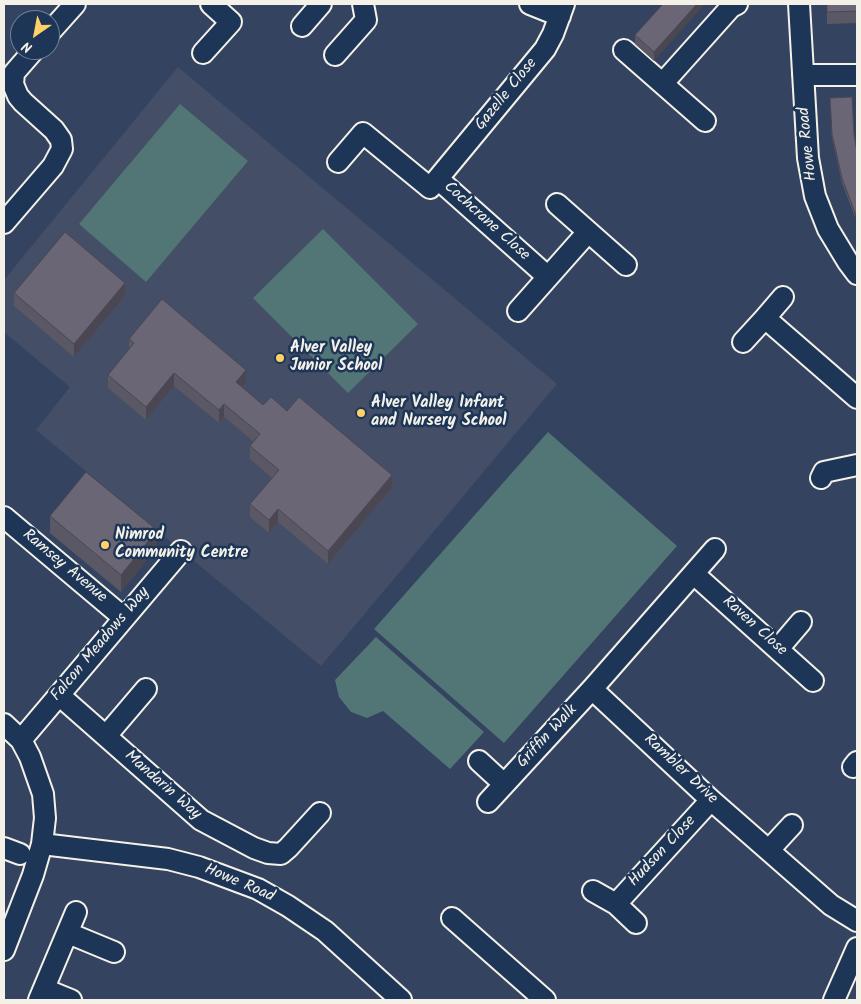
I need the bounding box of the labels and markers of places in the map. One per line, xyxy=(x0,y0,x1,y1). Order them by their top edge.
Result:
place label: Alver Valley Junior School xyxy=(290,339,382,377)
marker: Alver Valley Junior School xyxy=(274,352,286,364)
place label: Alver Valley Infant and Nursery School xyxy=(371,394,507,432)
marker: Alver Valley Infant and Nursery School xyxy=(355,407,367,419)
place label: Nimrod Community Centre xyxy=(115,526,248,564)
marker: Nimrod Community Centre xyxy=(99,539,111,551)

